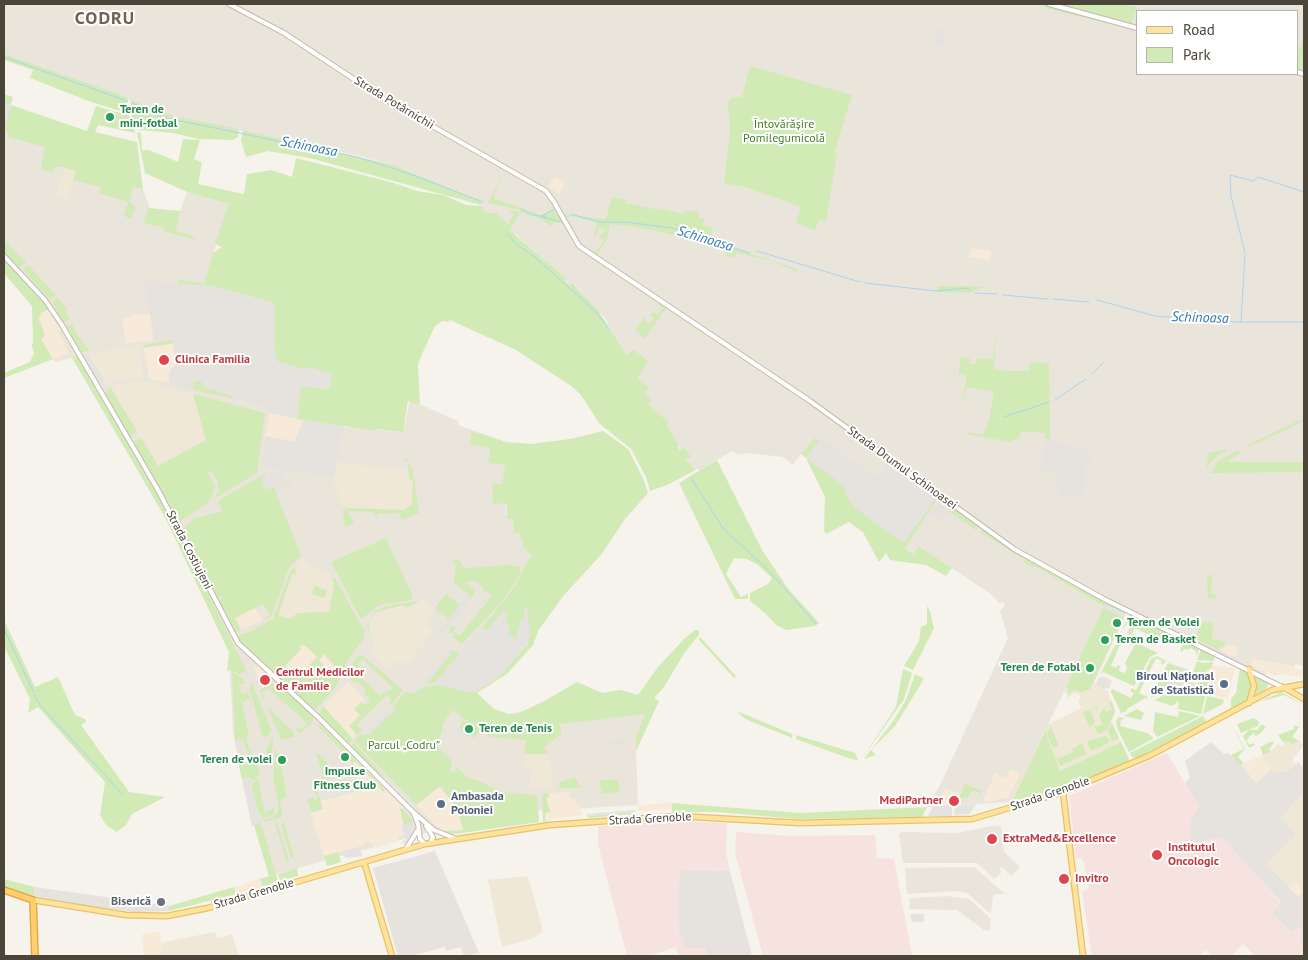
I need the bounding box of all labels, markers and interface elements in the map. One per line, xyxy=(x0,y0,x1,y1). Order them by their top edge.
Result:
district label: CODRU xyxy=(74,8,136,30)
legend xyxy=(1136,10,1298,75)
text: Road xyxy=(1183,20,1215,39)
text: Park xyxy=(1183,45,1211,64)
street label: Strada Potârnichii xyxy=(351,73,437,133)
place label: Teren de mini-fotbal xyxy=(120,103,177,131)
marker: Teren de mini-fotbal xyxy=(104,111,116,123)
park label: Întovărășire Pomilegumicolă xyxy=(743,118,825,146)
water label: Schinoasa xyxy=(279,133,339,161)
water label: Schinoasa xyxy=(675,223,735,255)
water label: Schinoasa xyxy=(1171,309,1229,327)
marker: Clinica Familia xyxy=(157,353,171,367)
place label: Clinica Familia xyxy=(175,353,250,367)
street label: Strada Drumul Schinoasei xyxy=(844,423,960,513)
street label: Strada Costiujeni xyxy=(163,508,215,592)
place label: Teren de Volei xyxy=(1127,616,1199,630)
marker: Teren de Volei xyxy=(1111,617,1123,629)
place label: Teren de Basket xyxy=(1115,633,1196,647)
marker: Teren de Basket xyxy=(1099,634,1111,646)
place label: Teren de Fotabl xyxy=(1001,661,1080,675)
marker: Teren de Fotabl xyxy=(1084,662,1096,674)
place label: Centrul Medicilor de Familie xyxy=(276,666,364,694)
place label: Biroul Național de Statistică xyxy=(1136,670,1214,698)
marker: Centrul Medicilor de Familie xyxy=(258,673,272,687)
marker: Biroul Național de Statistică xyxy=(1218,678,1230,690)
place label: Teren de Tenis xyxy=(479,722,552,736)
marker: Teren de Tenis xyxy=(463,723,475,735)
park label: Parcul „Codru” xyxy=(368,739,440,753)
marker: Impulse Fitness Club xyxy=(339,751,351,763)
place label: Teren de volei xyxy=(200,753,272,767)
marker: Teren de volei xyxy=(276,754,288,766)
place label: Impulse Fitness Club xyxy=(314,765,376,793)
street label: Strada Grenoble xyxy=(1009,774,1091,814)
place label: Ambasada Poloniei xyxy=(451,790,504,818)
place label: MediPartner xyxy=(880,794,943,808)
marker: MediPartner xyxy=(947,794,961,808)
marker: Ambasada Poloniei xyxy=(435,798,447,810)
street label: Strada Grenoble xyxy=(608,810,692,828)
marker: ExtraMed&Excellence xyxy=(985,832,999,846)
place label: ExtraMed&Excellence xyxy=(1003,832,1116,846)
place label: Institutul Oncologic xyxy=(1168,841,1219,869)
marker: Institutul Oncologic xyxy=(1150,848,1164,862)
marker: Invitro xyxy=(1057,872,1071,886)
place label: Invitro xyxy=(1075,872,1109,886)
street label: Strada Grenoble xyxy=(212,876,296,912)
place label: Biserică xyxy=(111,895,151,909)
marker: Biserică xyxy=(155,896,167,908)

